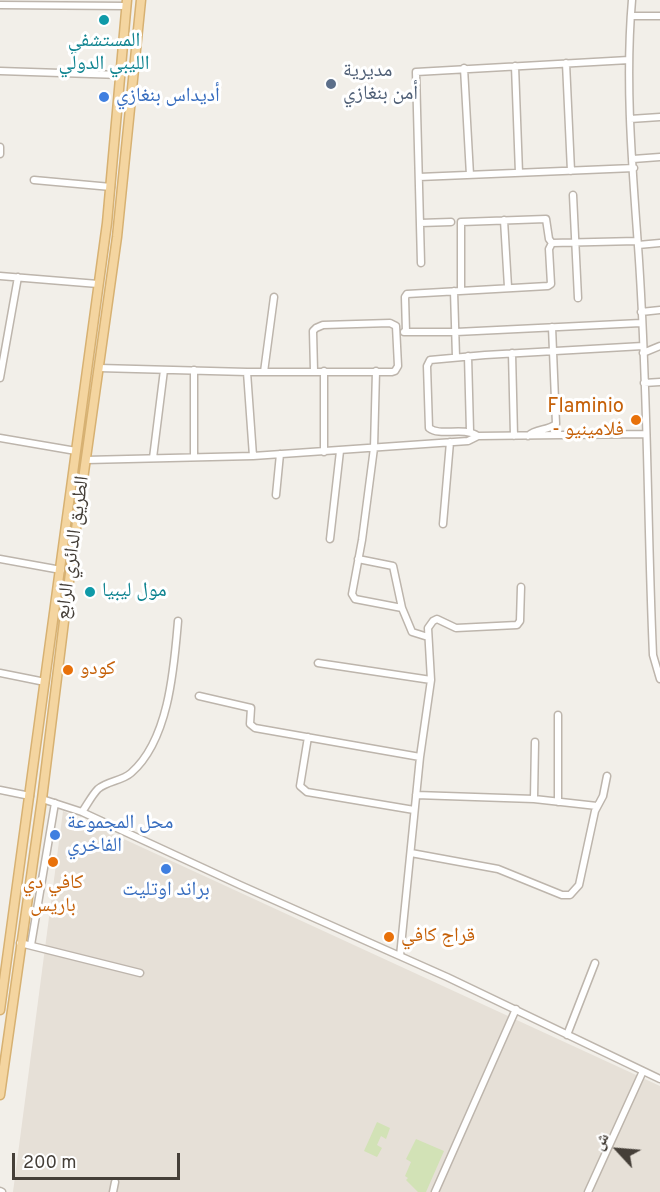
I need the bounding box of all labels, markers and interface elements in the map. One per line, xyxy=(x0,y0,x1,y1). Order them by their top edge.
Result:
marker: المستشفي الليبي الدولي xyxy=(97,13,111,27)
place label: المستشفي الليبي الدولي xyxy=(58,30,150,77)
place label: مديرية أمن بنغازي xyxy=(343,60,418,107)
marker: مديرية أمن بنغازي xyxy=(324,77,338,91)
place label: أديداس بنغازي xyxy=(116,85,220,109)
marker: أديداس بنغازي xyxy=(97,90,111,104)
place label: Flaminio - فلامينيو xyxy=(547,396,624,443)
marker: Flaminio - فلامينيو xyxy=(629,413,643,427)
street label: الطريق الدائري الرابع xyxy=(52,475,96,621)
place label: مول ليبيا xyxy=(102,580,167,604)
marker: مول ليبيا xyxy=(83,585,97,599)
place label: كودو xyxy=(80,658,115,682)
marker: كودو xyxy=(61,663,75,677)
place label: محل المجموعة الفاخري xyxy=(67,812,173,859)
marker: محل المجموعة الفاخري xyxy=(48,828,62,842)
marker: كافي دي باريس xyxy=(46,855,60,869)
marker: براند اوتليت xyxy=(159,862,173,876)
place label: كافي دي باريس xyxy=(23,872,83,919)
place label: براند اوتليت xyxy=(122,879,210,903)
place label: قراج كافي xyxy=(401,925,475,949)
marker: قراج كافي xyxy=(382,930,396,944)
north arrow xyxy=(588,1120,648,1180)
text: ش xyxy=(589,1130,615,1154)
scale bar xyxy=(15,1141,183,1179)
text: 200 m xyxy=(23,1152,76,1175)

